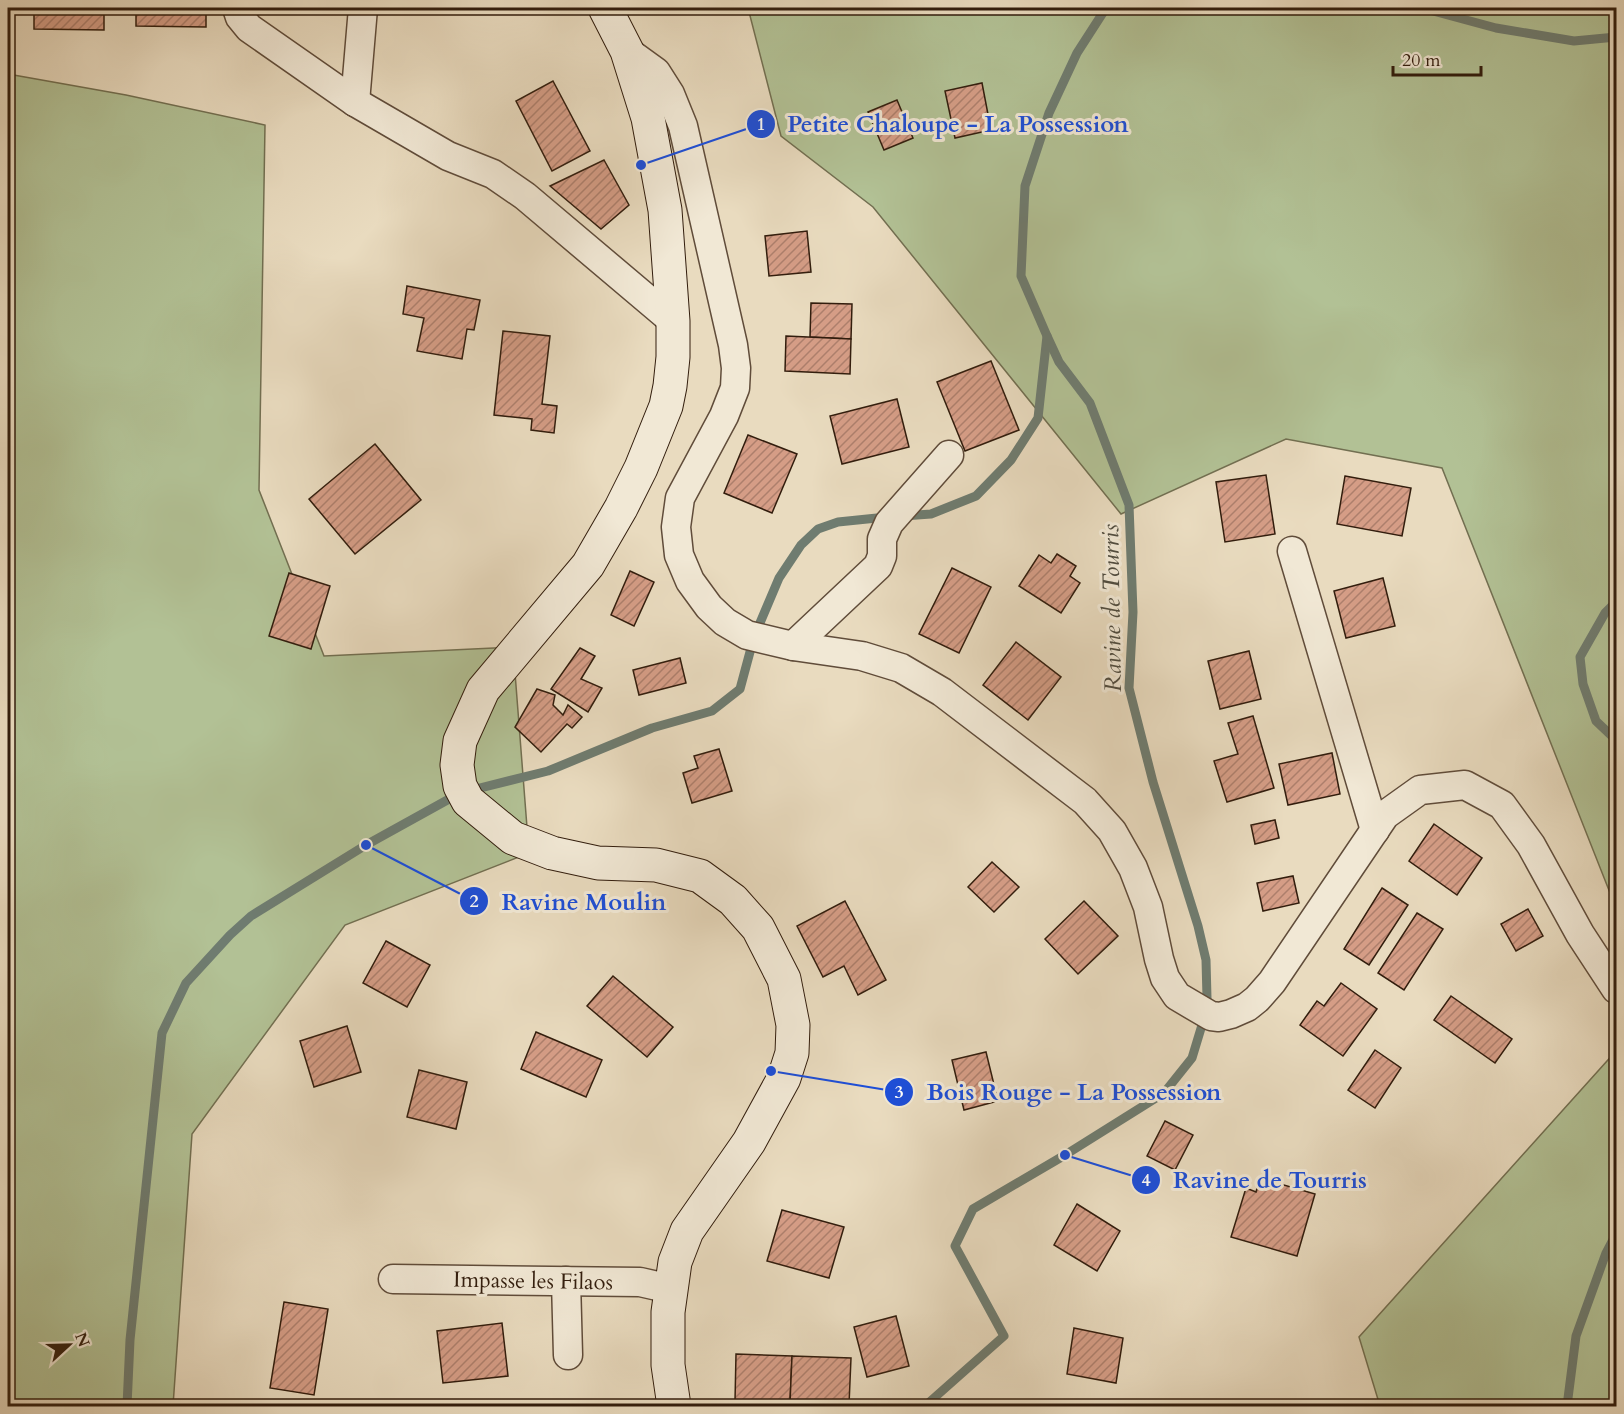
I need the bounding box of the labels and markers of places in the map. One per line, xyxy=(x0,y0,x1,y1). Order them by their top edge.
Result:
callout: Petite Chaloupe - La Possession xyxy=(746,103,1141,145)
callout: Ravine Moulin xyxy=(459,880,678,922)
callout: Bois Rouge - La Possession xyxy=(884,1071,1233,1113)
callout: Ravine de Tourris xyxy=(1131,1159,1379,1201)

